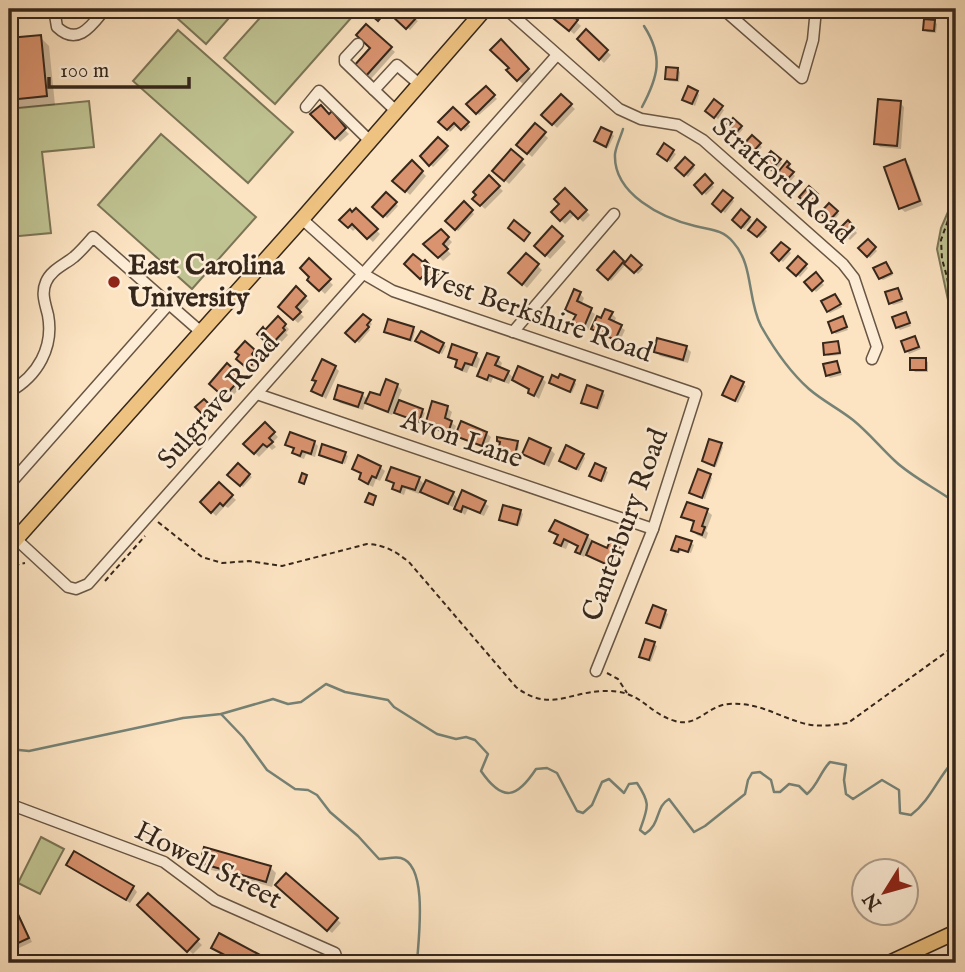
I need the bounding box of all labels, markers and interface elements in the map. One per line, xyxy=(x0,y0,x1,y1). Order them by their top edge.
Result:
scale bar xyxy=(49,46,189,90)
text: 100 m xyxy=(60,58,109,85)
street label: Stratford Road xyxy=(704,110,860,252)
place label: East Carolina University xyxy=(128,249,286,316)
street label: West Berkshire Road xyxy=(413,259,657,371)
marker: East Carolina University xyxy=(106,274,122,290)
street label: Sulgrave Road xyxy=(151,327,287,477)
street label: Avon Lane xyxy=(396,403,528,477)
street label: Canterbury Road xyxy=(575,424,677,626)
street label: Howell Street xyxy=(129,814,288,918)
north arrow xyxy=(850,856,920,926)
text: N xyxy=(858,887,888,916)

